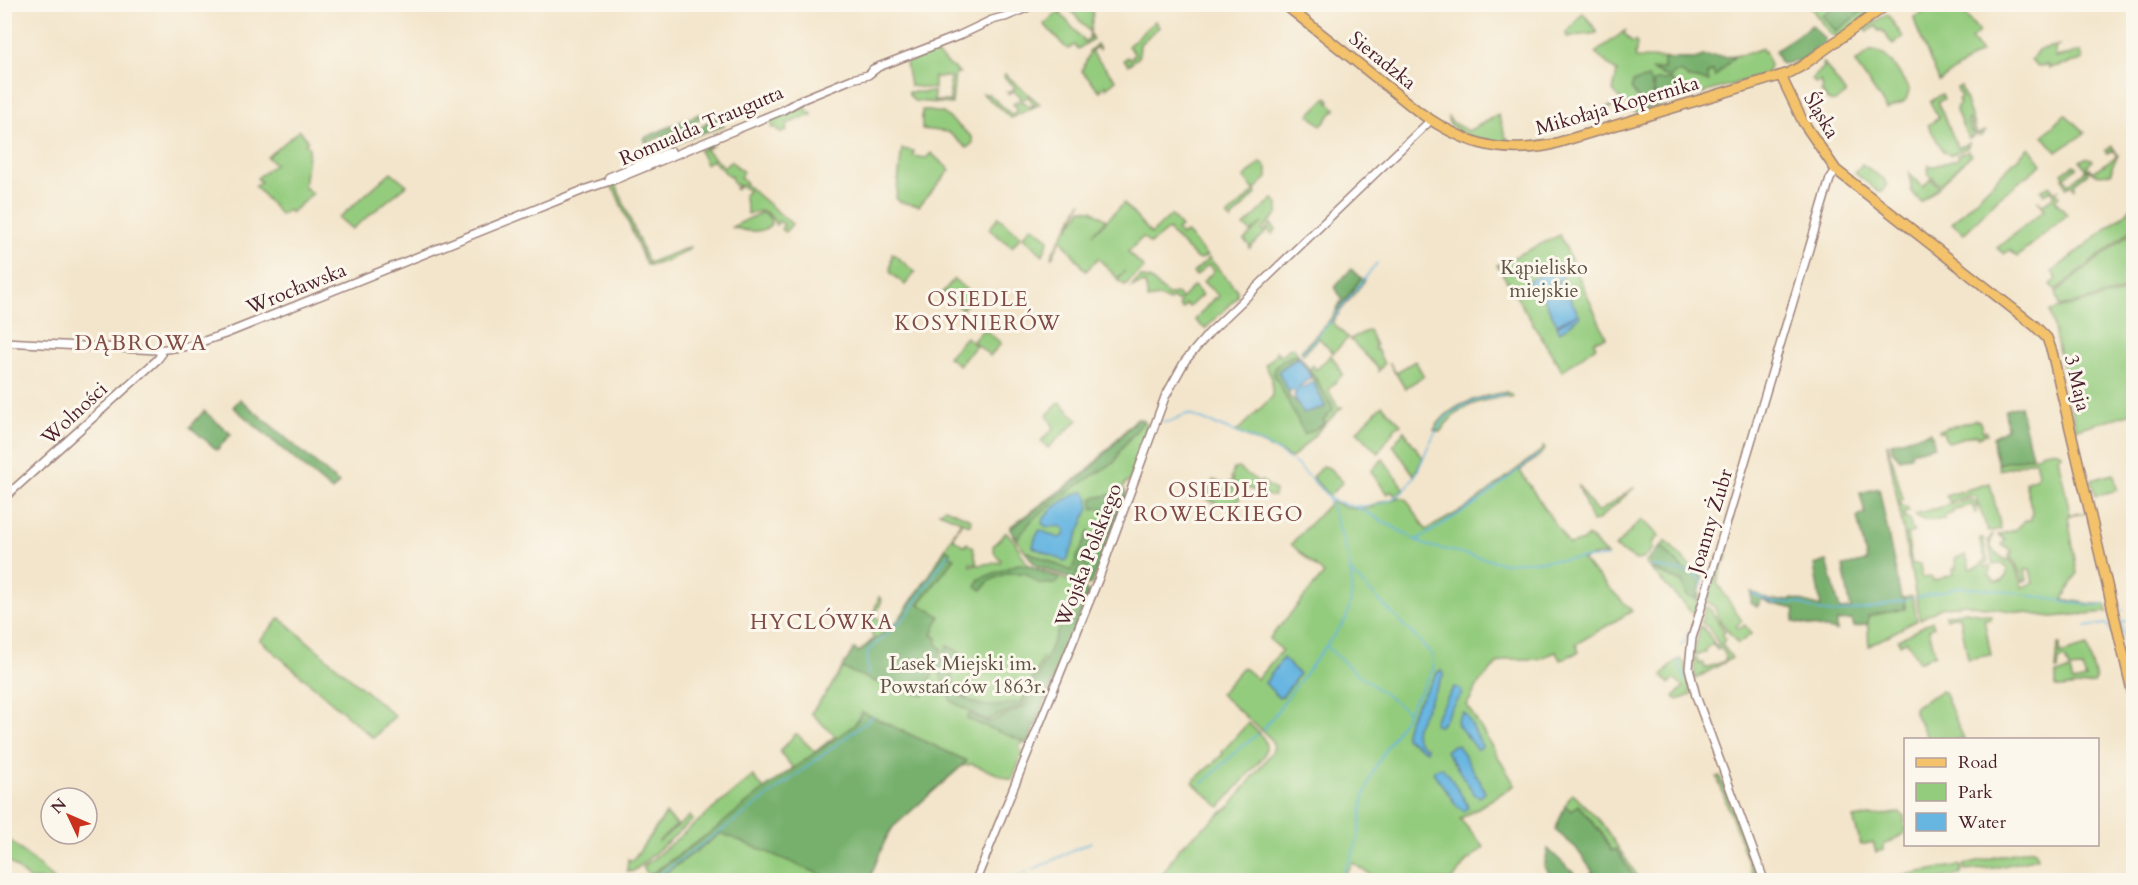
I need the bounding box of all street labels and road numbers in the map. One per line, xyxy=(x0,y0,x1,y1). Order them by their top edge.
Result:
street label: Sieradzka xyxy=(1343,25,1422,96)
street label: Mikołaja Kopernika xyxy=(1532,69,1702,142)
street label: Romualda Traugutta xyxy=(615,79,788,172)
street label: Śląska xyxy=(1797,87,1846,144)
street label: Wrocławska xyxy=(241,256,351,321)
street label: 3 Maja xyxy=(2058,352,2097,414)
street label: Wolności xyxy=(35,375,114,452)
street label: Joanny Żubr xyxy=(1681,465,1739,580)
street label: Wojska Polskiego xyxy=(1048,479,1128,632)

